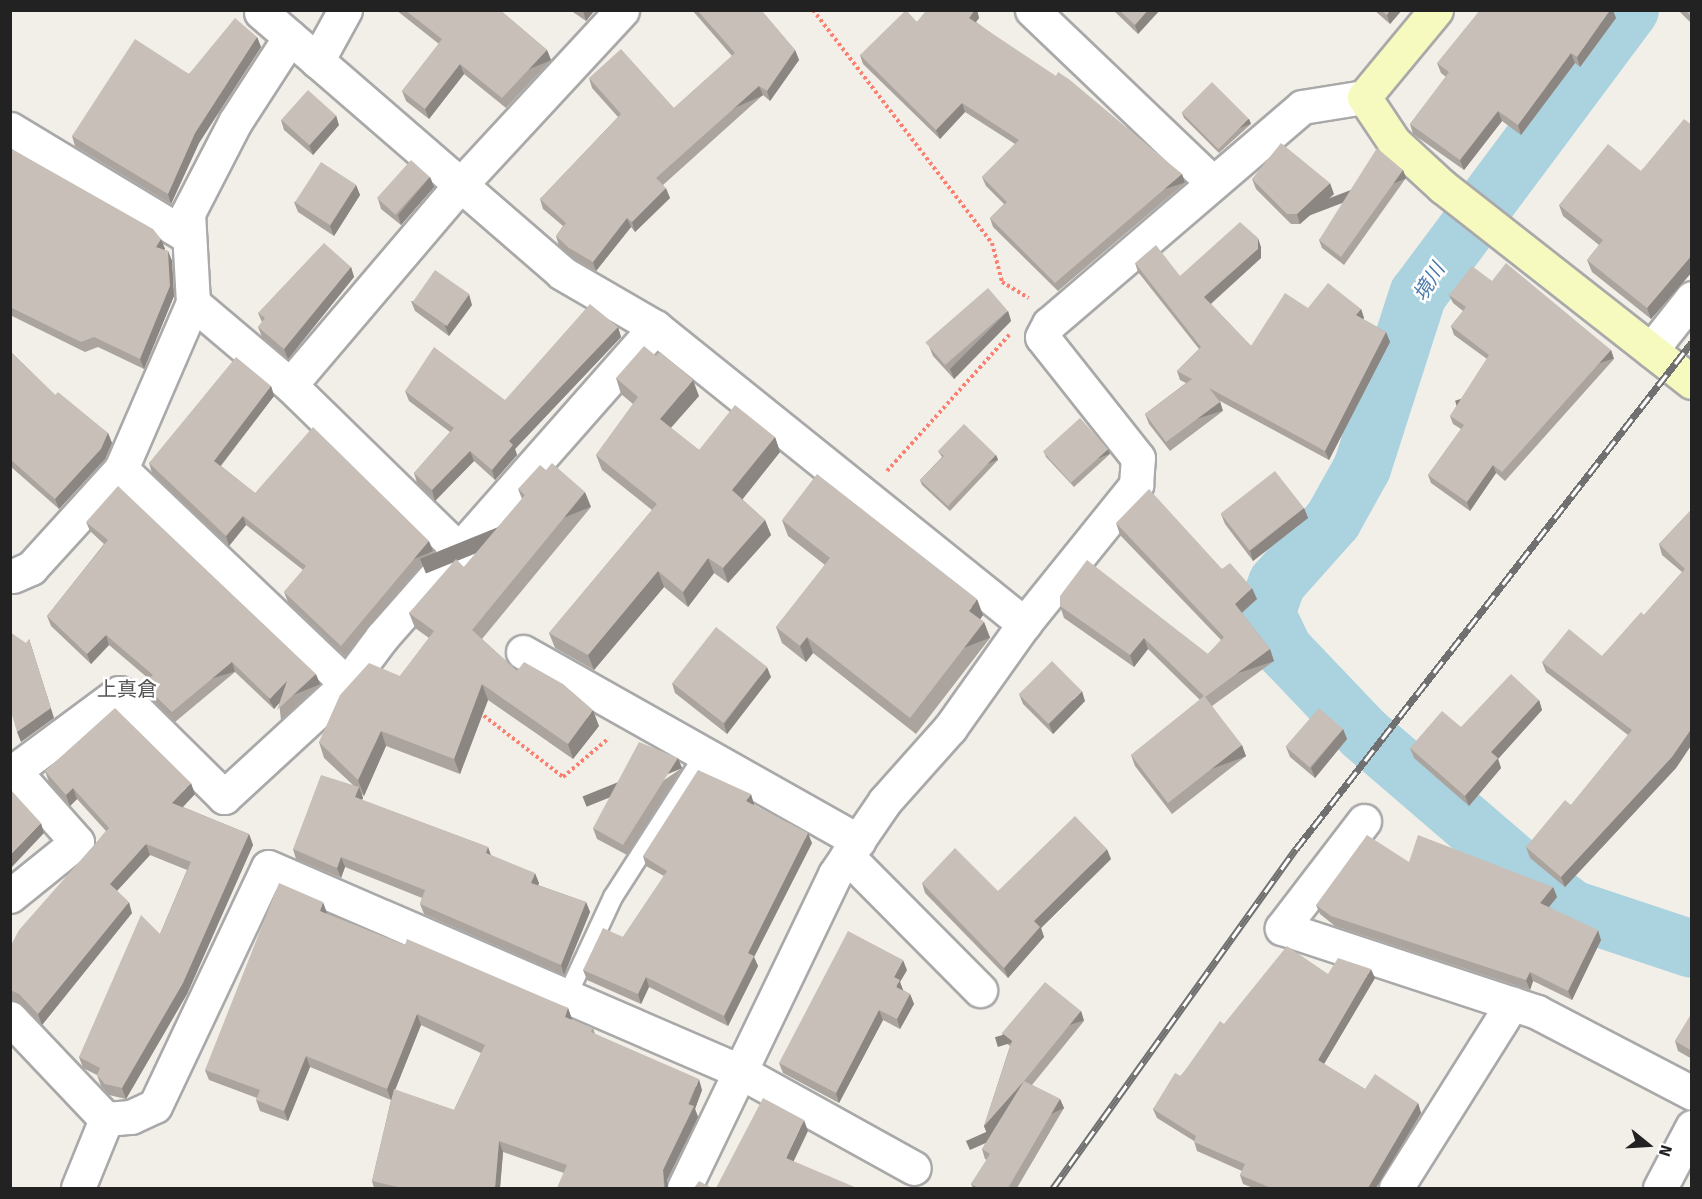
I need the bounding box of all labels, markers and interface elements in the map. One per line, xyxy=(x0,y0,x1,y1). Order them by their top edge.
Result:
water label: 境川 xyxy=(1408,259,1450,305)
district label: 上真倉 xyxy=(97,677,157,701)
north arrow xyxy=(1618,1115,1678,1175)
text: N xyxy=(1654,1142,1676,1159)

